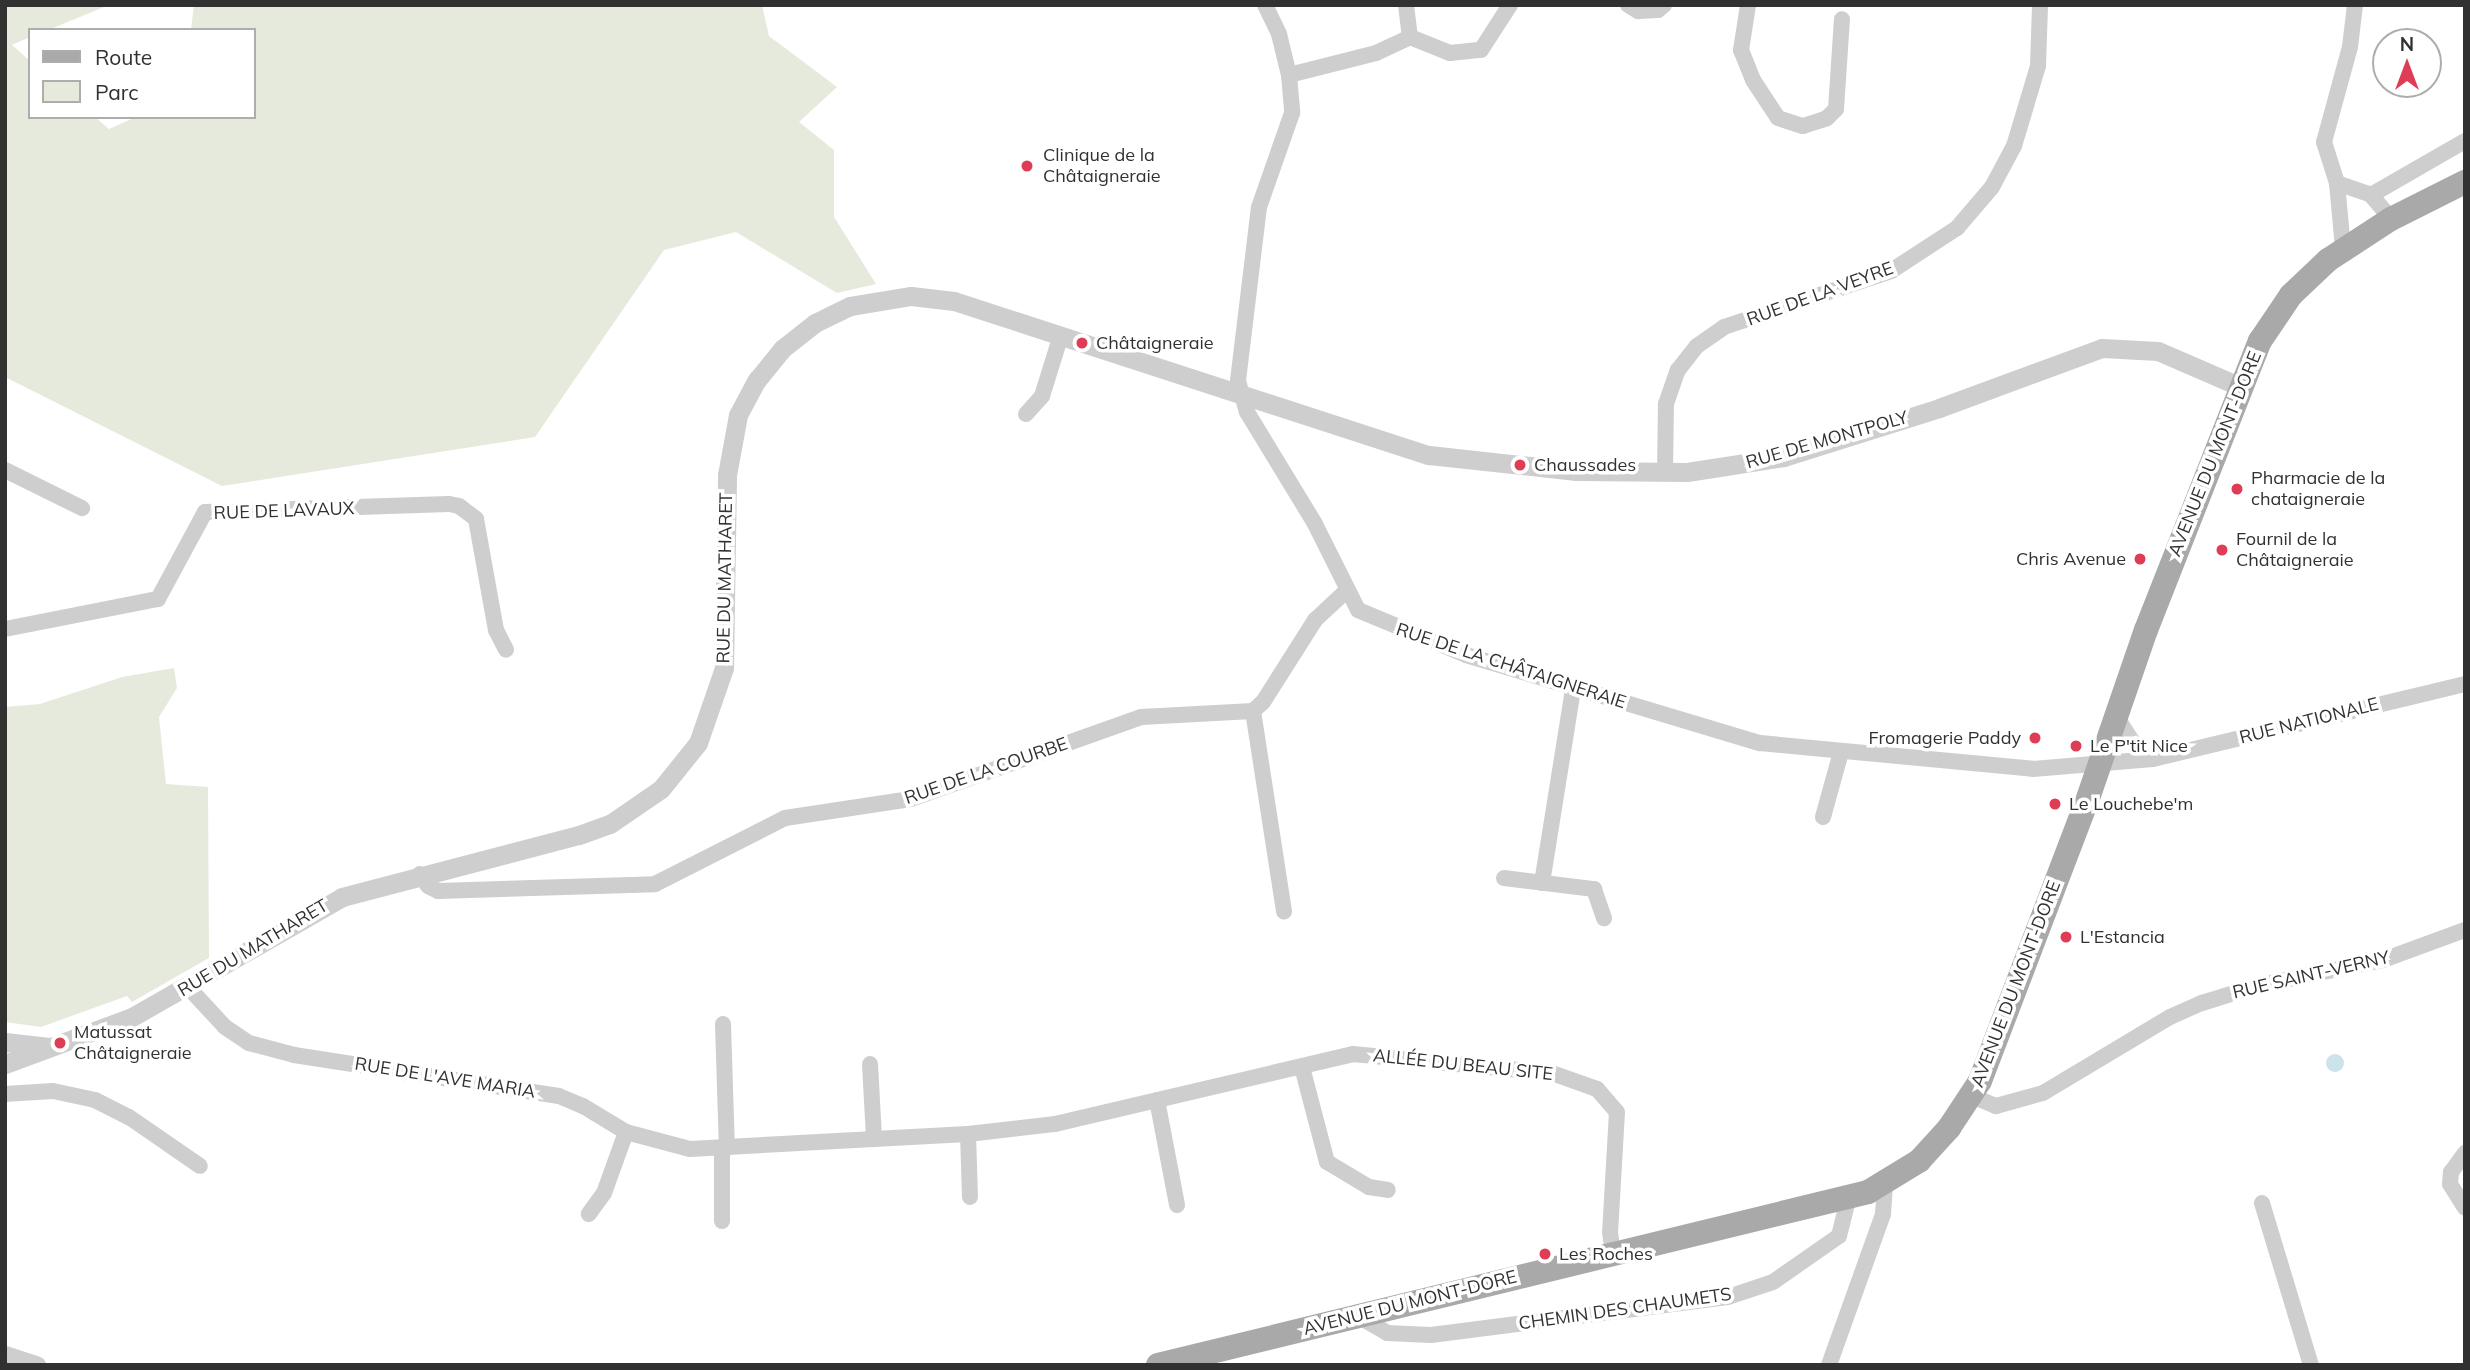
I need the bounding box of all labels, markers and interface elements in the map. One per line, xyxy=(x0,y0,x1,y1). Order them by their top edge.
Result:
legend xyxy=(28,28,256,119)
north arrow xyxy=(2372,28,2442,98)
text: N xyxy=(2400,32,2414,56)
text: Route xyxy=(95,44,152,70)
text: Parc xyxy=(95,79,139,105)
place label: Clinique de la Châtaigneraie xyxy=(1043,145,1161,188)
marker: Clinique de la Châtaigneraie xyxy=(1017,156,1037,176)
street label: RUE DE LA VEYRE xyxy=(1744,257,1896,331)
place label: Châtaigneraie xyxy=(1096,332,1214,354)
marker: Châtaigneraie xyxy=(1074,335,1090,351)
street label: AVENUE DU MONT-DORE xyxy=(2164,348,2266,560)
street label: RUE DE MONTPOLY xyxy=(1744,407,1910,473)
place label: Chaussades xyxy=(1534,454,1636,476)
marker: Chaussades xyxy=(1512,457,1528,473)
place label: Pharmacie de la chataigneraie xyxy=(2251,468,2385,510)
marker: Pharmacie de la chataigneraie xyxy=(2229,481,2245,497)
street label: RUE DU MATHARET xyxy=(713,492,737,664)
street label: RUE DE LAVAUX xyxy=(213,498,355,524)
place label: Fournil de la Châtaigneraie xyxy=(2236,529,2354,572)
marker: Fournil de la Châtaigneraie xyxy=(2214,542,2230,558)
place label: Chris Avenue xyxy=(2016,548,2126,570)
marker: Chris Avenue xyxy=(2132,551,2148,567)
street label: RUE DE LA CHÂTAIGNERAIE xyxy=(1393,619,1629,713)
street label: RUE NATIONALE xyxy=(2237,693,2381,749)
place label: Fromagerie Paddy xyxy=(1869,727,2021,749)
marker: Fromagerie Paddy xyxy=(2027,730,2043,746)
street label: RUE DE LA COURBE xyxy=(902,733,1070,809)
place label: Le P'tit Nice xyxy=(2090,735,2188,757)
marker: Le P'tit Nice xyxy=(2068,738,2084,754)
place label: Le Louchebe'm xyxy=(2069,793,2193,815)
marker: Le Louchebe'm xyxy=(2047,796,2063,812)
street label: AVENUE DU MONT-DORE xyxy=(1967,878,2065,1090)
street label: RUE DU MATHARET xyxy=(174,895,332,1001)
place label: L'Estancia xyxy=(2080,926,2165,948)
marker: L'Estancia xyxy=(2058,929,2074,945)
street label: RUE SAINT-VERNY xyxy=(2230,946,2392,1004)
place label: Matussat Châtaigneraie xyxy=(74,1022,192,1064)
marker: Matussat Châtaigneraie xyxy=(52,1035,68,1051)
street label: ALLÉE DU BEAU SITE xyxy=(1372,1045,1554,1085)
street label: RUE DE L'AVE MARIA xyxy=(353,1053,537,1103)
place label: Les Roches xyxy=(1559,1243,1653,1265)
marker: Les Roches xyxy=(1537,1246,1553,1262)
street label: AVENUE DU MONT-DORE xyxy=(1301,1266,1519,1340)
street label: CHEMIN DES CHAUMETS xyxy=(1517,1283,1733,1335)

